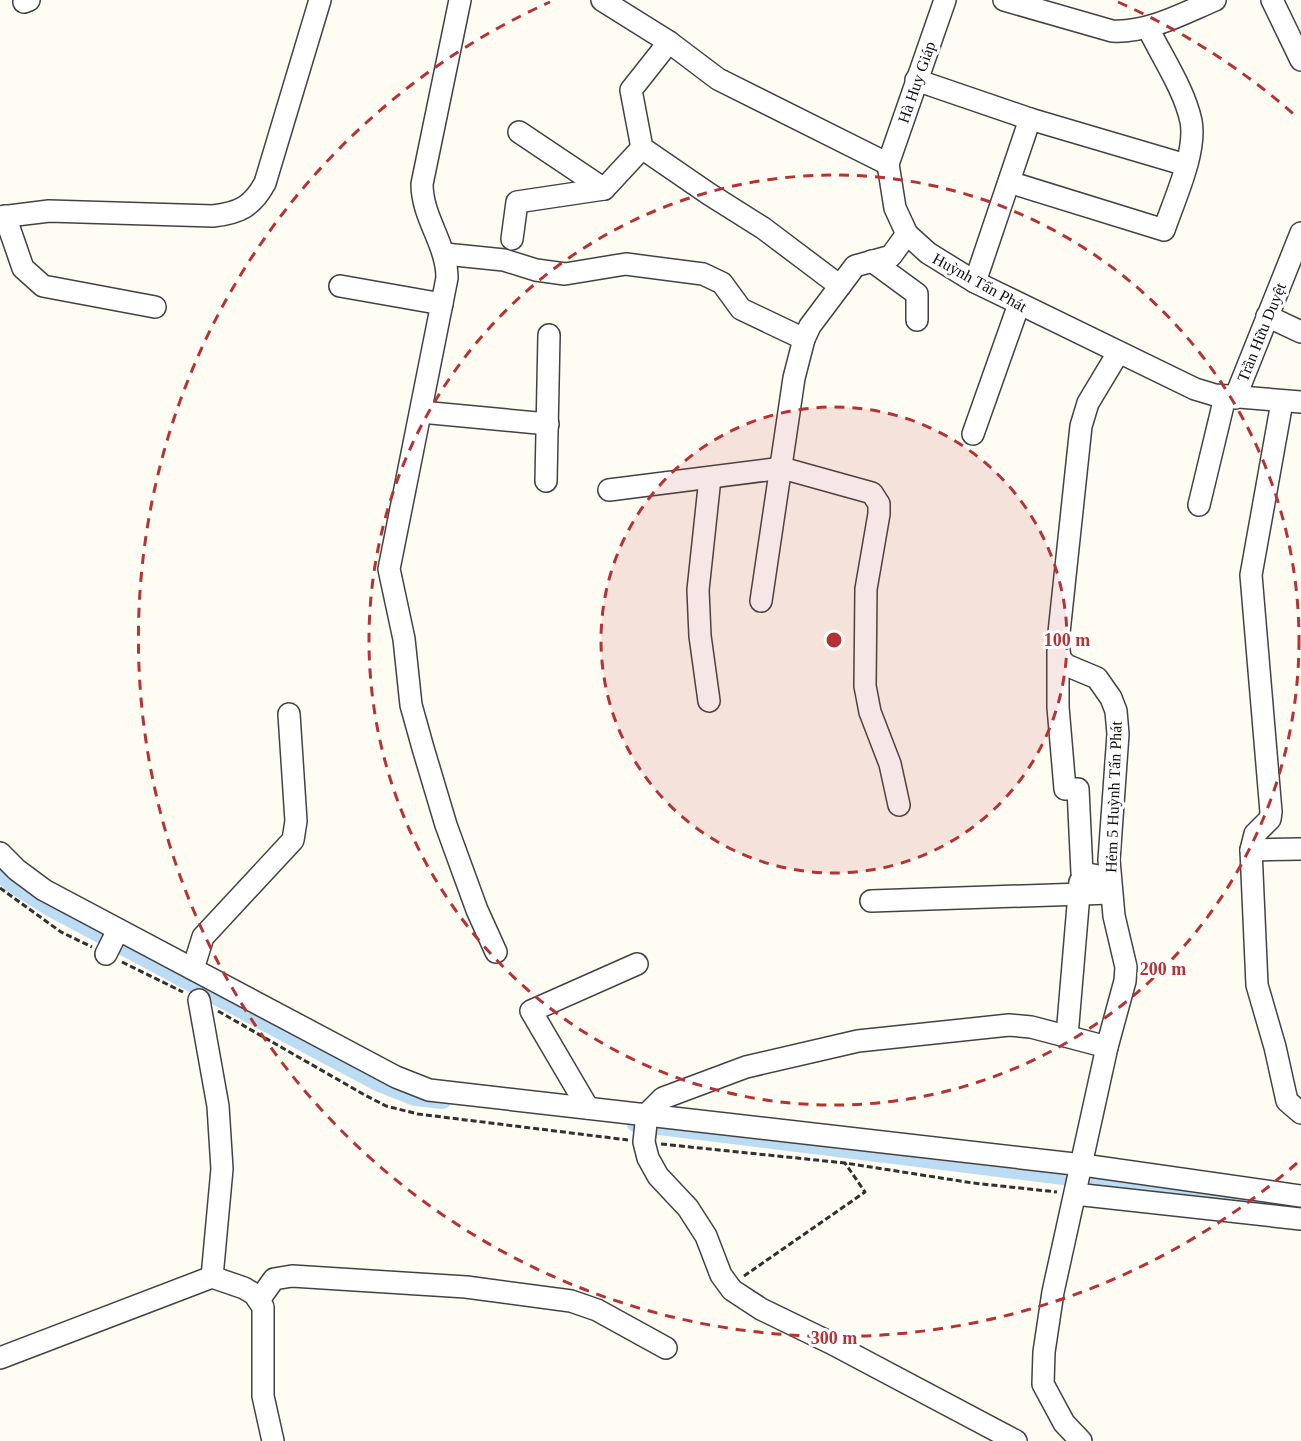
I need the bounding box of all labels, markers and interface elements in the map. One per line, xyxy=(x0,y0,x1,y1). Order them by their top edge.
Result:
street label: Hà Huy Giáp xyxy=(895,39,939,126)
street label: Huỳnh Tấn Phát xyxy=(929,250,1030,316)
street label: Trần Hữu Duyệt xyxy=(1234,280,1290,384)
centre of rings xyxy=(824,630,844,650)
text: 100 m xyxy=(1044,630,1090,650)
street label: Hẻm 5 Huỳnh Tấn Phát xyxy=(1102,720,1126,873)
text: 200 m xyxy=(1140,959,1186,979)
text: 300 m xyxy=(811,1328,857,1348)

